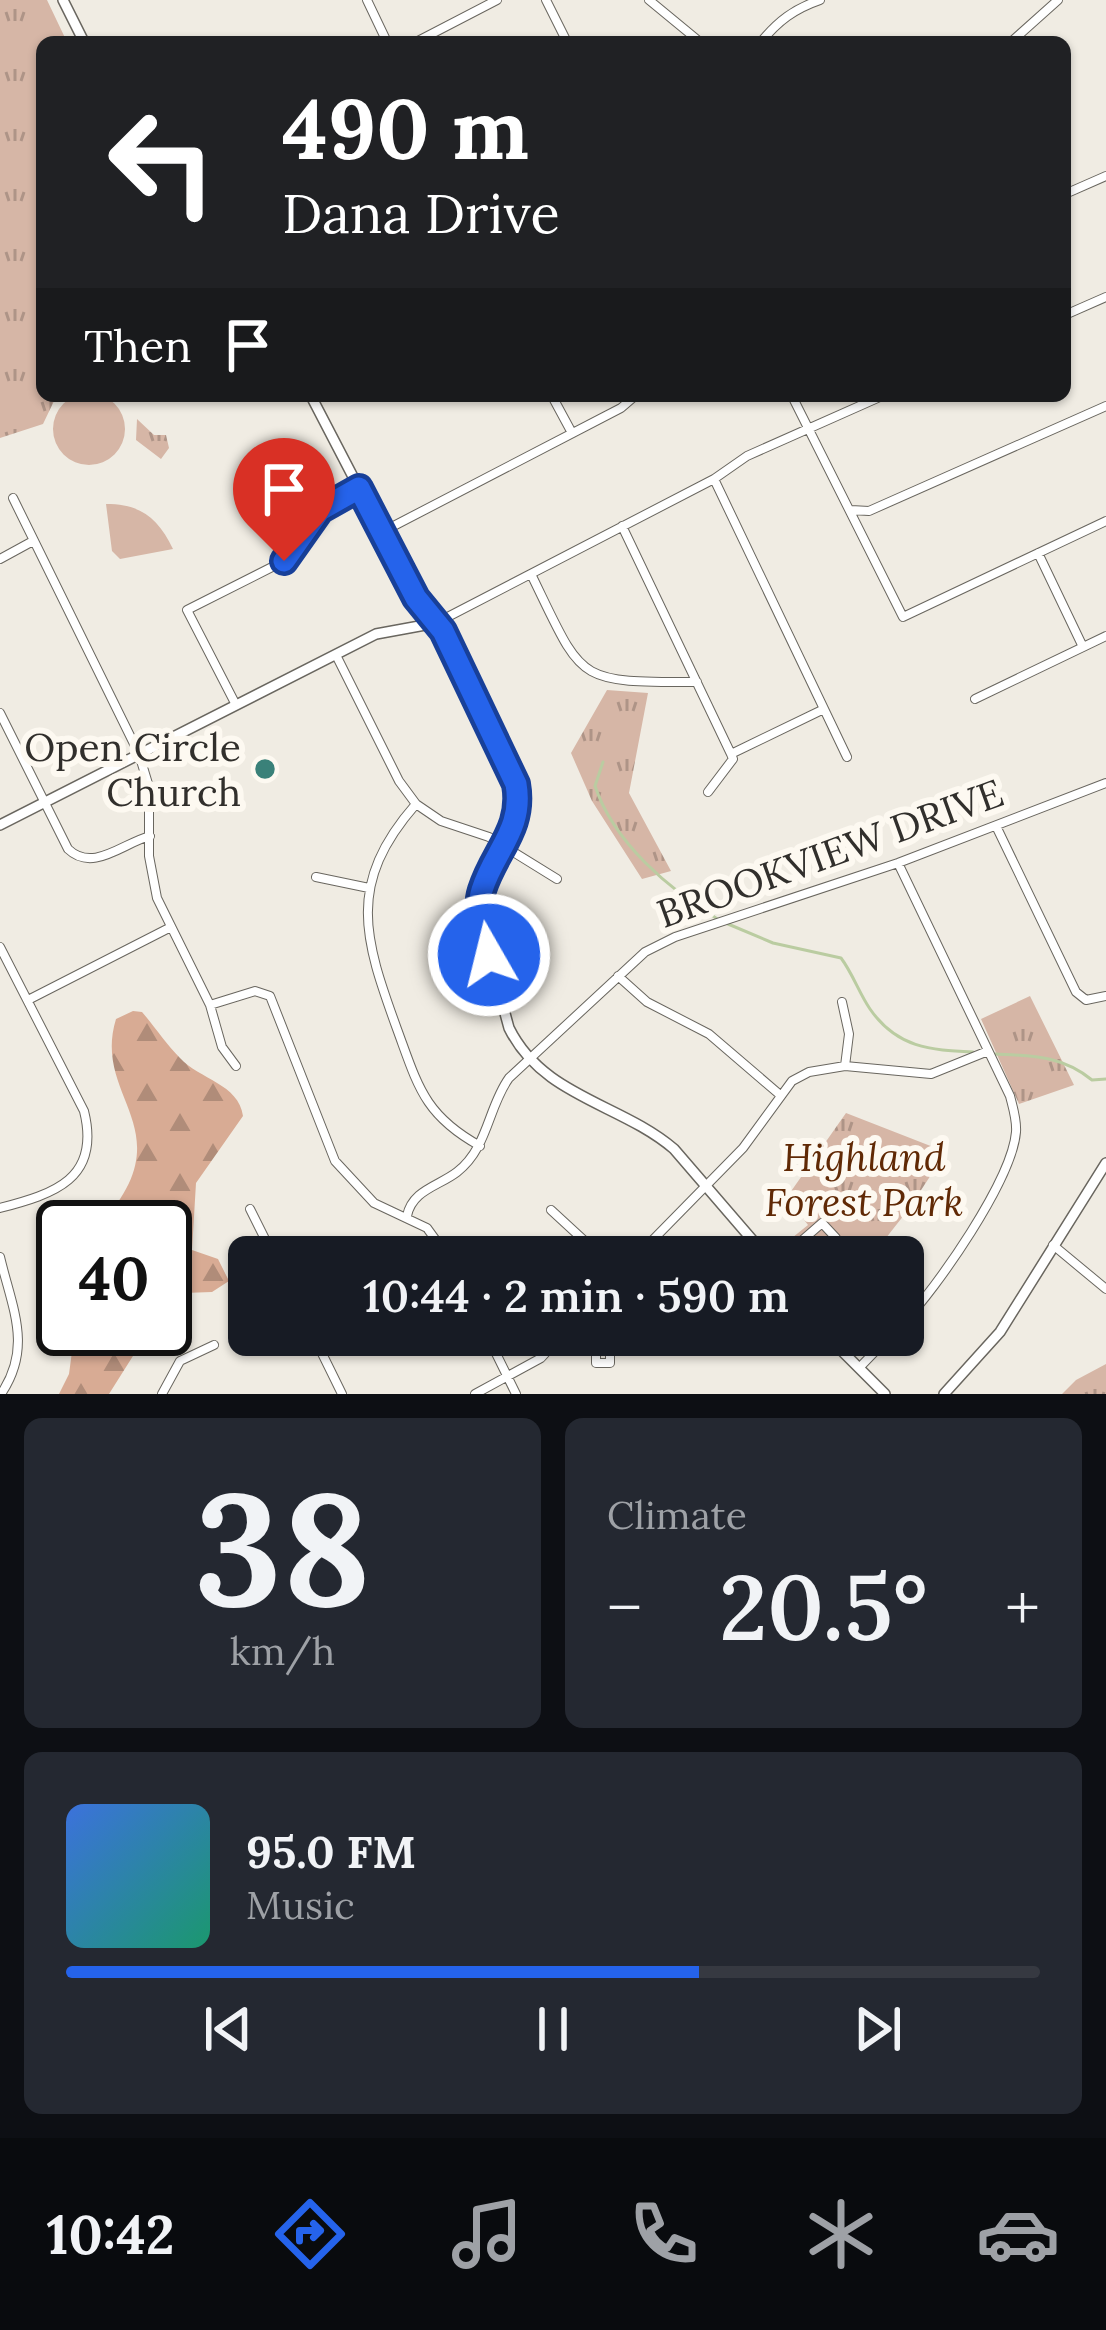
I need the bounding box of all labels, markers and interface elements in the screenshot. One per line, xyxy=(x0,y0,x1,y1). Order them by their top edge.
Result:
text: 490 m xyxy=(282,74,529,182)
icon: left xyxy=(84,84,240,240)
text: Dana Drive xyxy=(282,179,560,248)
icon: arrive xyxy=(215,312,281,378)
text: Then xyxy=(84,317,191,374)
pin xyxy=(233,438,335,561)
icon: arrive xyxy=(251,456,317,522)
place label: Open Circle Church xyxy=(24,722,241,817)
marker: Open Circle Church xyxy=(252,756,278,782)
street label: BROOKVIEW DRIVE xyxy=(650,767,1010,939)
position arrow xyxy=(426,892,552,1018)
park label: Highland Forest Park xyxy=(764,1132,964,1227)
speed limit sign: 40 xyxy=(36,1200,192,1356)
text: 10:44 · 2 min · 590 m xyxy=(363,1267,789,1324)
text: 38 xyxy=(194,1448,371,1648)
text: Climate xyxy=(607,1490,747,1540)
text: 20.5° xyxy=(719,1549,928,1665)
text: − xyxy=(607,1565,642,1649)
text: + xyxy=(1005,1565,1040,1649)
text: km/h xyxy=(230,1626,335,1676)
text: 95.0 FM xyxy=(246,1823,416,1880)
text: Music xyxy=(246,1880,355,1930)
icon: previous xyxy=(195,1996,261,2062)
icon: pause xyxy=(520,1996,586,2062)
icon: next xyxy=(845,1996,911,2062)
icon: directions xyxy=(268,2192,352,2276)
icon: music xyxy=(445,2192,529,2276)
icon: phone xyxy=(622,2192,706,2276)
icon: climate xyxy=(799,2192,883,2276)
icon: car xyxy=(976,2192,1060,2276)
text: 10:42 xyxy=(46,2200,175,2269)

